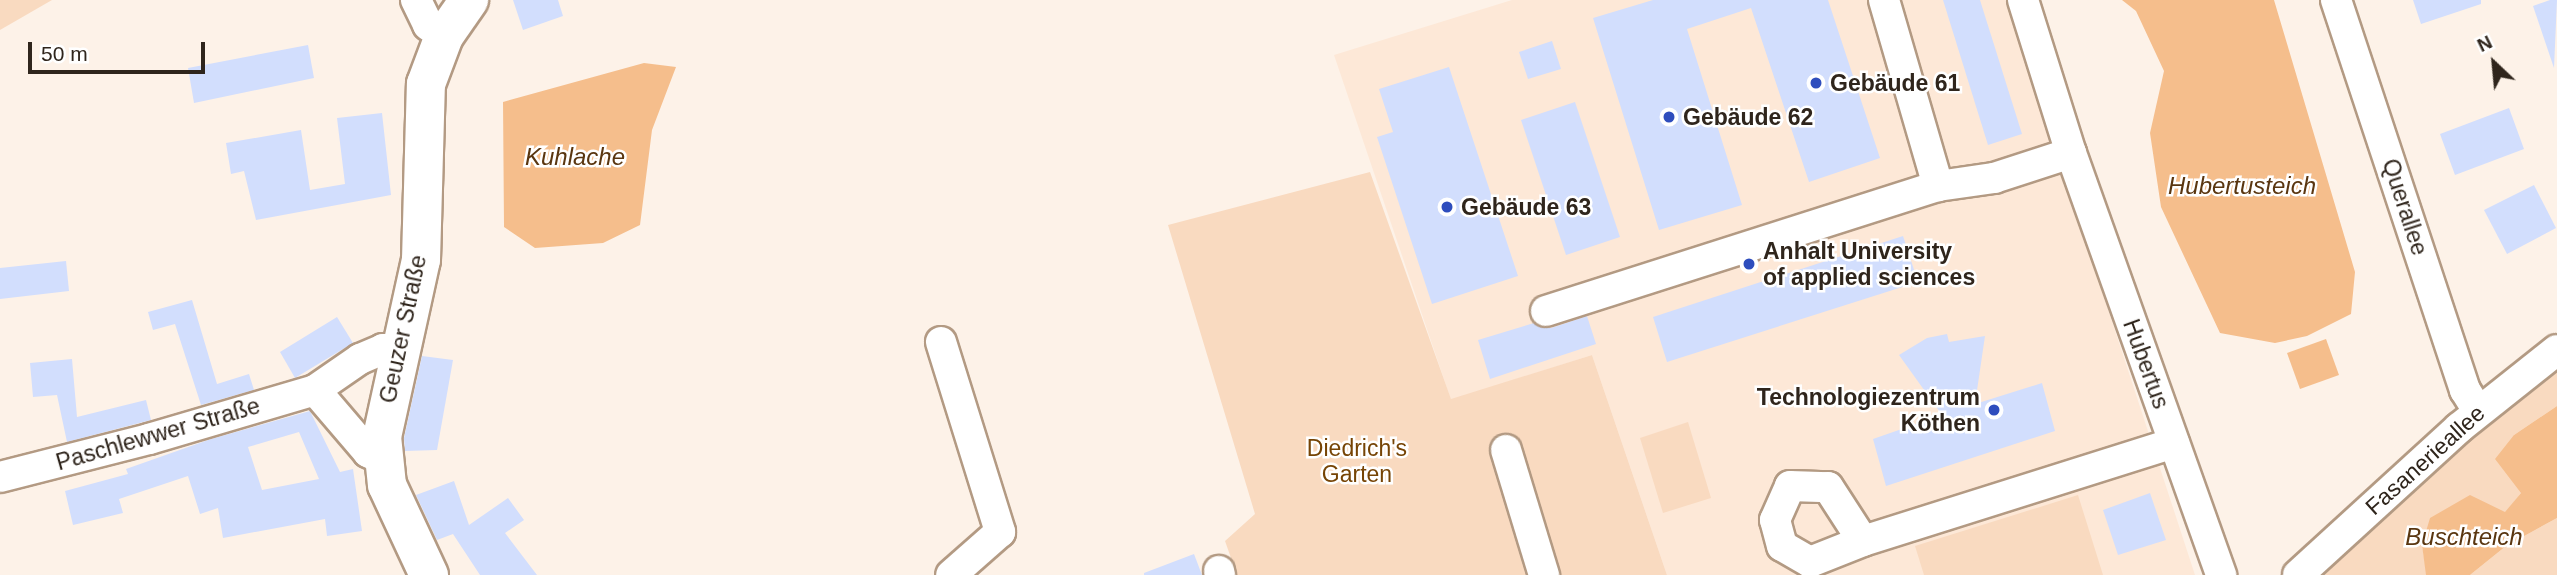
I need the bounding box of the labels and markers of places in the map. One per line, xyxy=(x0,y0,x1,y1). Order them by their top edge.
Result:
place label: Gebäude 61 xyxy=(1830,69,1960,97)
marker: Gebäude 61 xyxy=(1808,75,1824,91)
place label: Gebäude 62 xyxy=(1683,103,1813,131)
marker: Gebäude 62 xyxy=(1661,109,1677,125)
place label: Gebäude 63 xyxy=(1461,193,1591,221)
marker: Gebäude 63 xyxy=(1439,199,1455,215)
place label: Anhalt University of applied sciences xyxy=(1763,237,1975,291)
marker: Anhalt University of applied sciences xyxy=(1741,256,1757,272)
place label: Technologiezentrum Köthen xyxy=(1757,383,1980,437)
marker: Technologiezentrum Köthen xyxy=(1986,402,2002,418)

